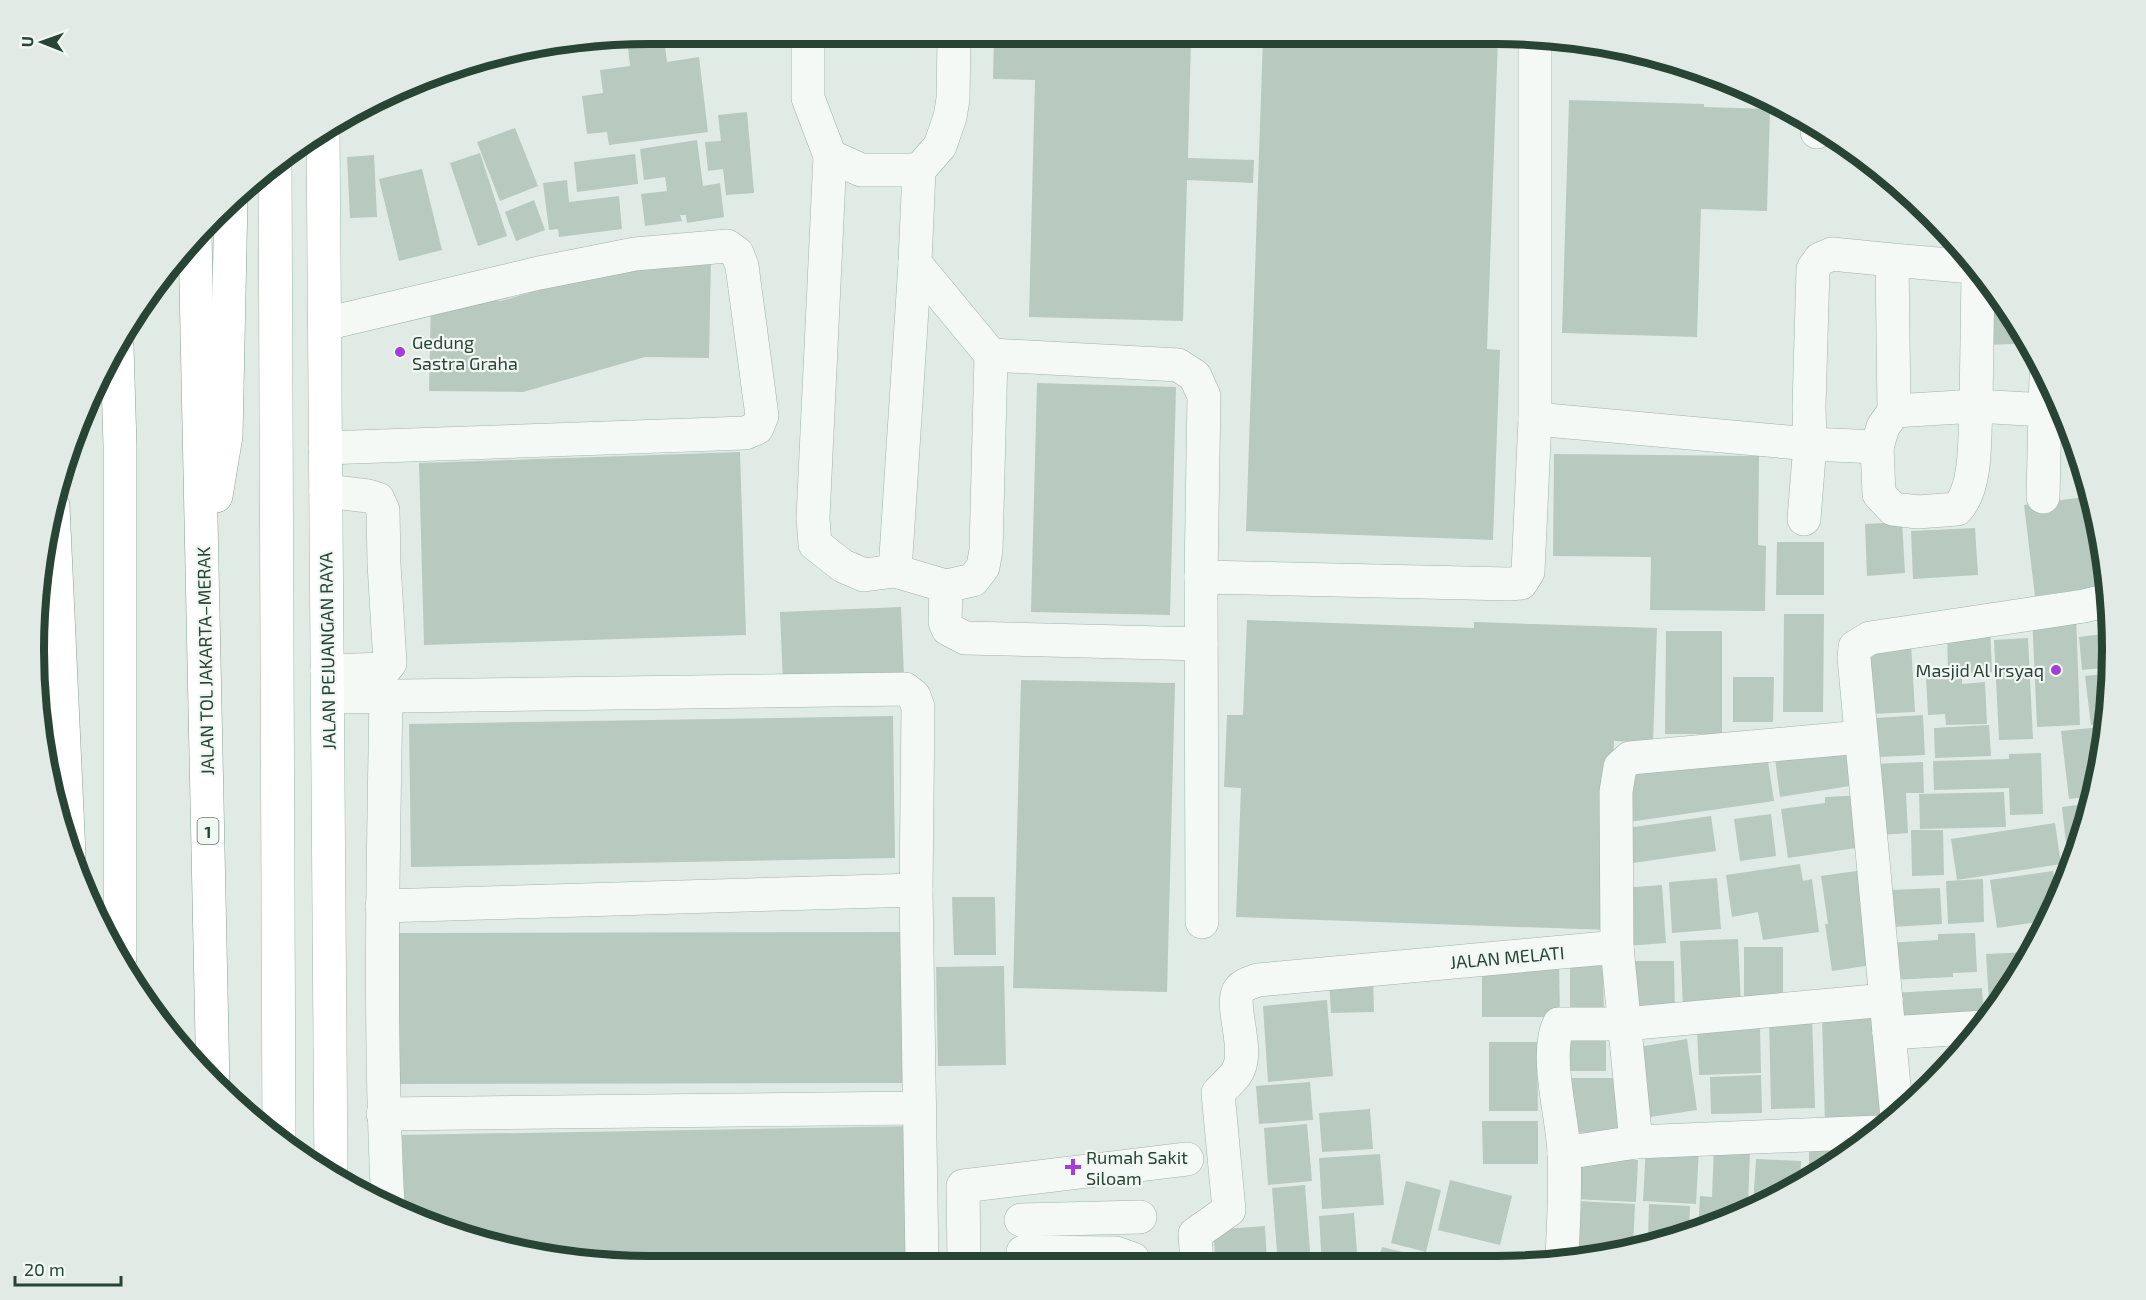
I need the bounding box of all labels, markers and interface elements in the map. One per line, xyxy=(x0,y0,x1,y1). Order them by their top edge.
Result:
north arrow xyxy=(12,12,72,72)
text: U xyxy=(17,36,36,47)
place label: Gedung Sastra Graha xyxy=(412,331,518,374)
marker: Gedung Sastra Graha xyxy=(393,345,407,359)
street label: JALAN TOL JAKARTA–MERAK xyxy=(192,546,218,776)
street label: JALAN PEJUANGAN RAYA xyxy=(314,551,340,750)
place label: Masjid Al Irsyaq xyxy=(1916,659,2044,681)
marker: Masjid Al Irsyaq xyxy=(2049,663,2063,677)
road number: 1 xyxy=(198,818,218,844)
street label: JALAN MELATI xyxy=(1449,941,1565,973)
place label: Rumah Sakit Siloam xyxy=(1086,1146,1188,1189)
marker: Rumah Sakit Siloam xyxy=(1064,1158,1082,1176)
scale bar xyxy=(15,1249,122,1287)
text: 20 m xyxy=(24,1258,65,1280)

